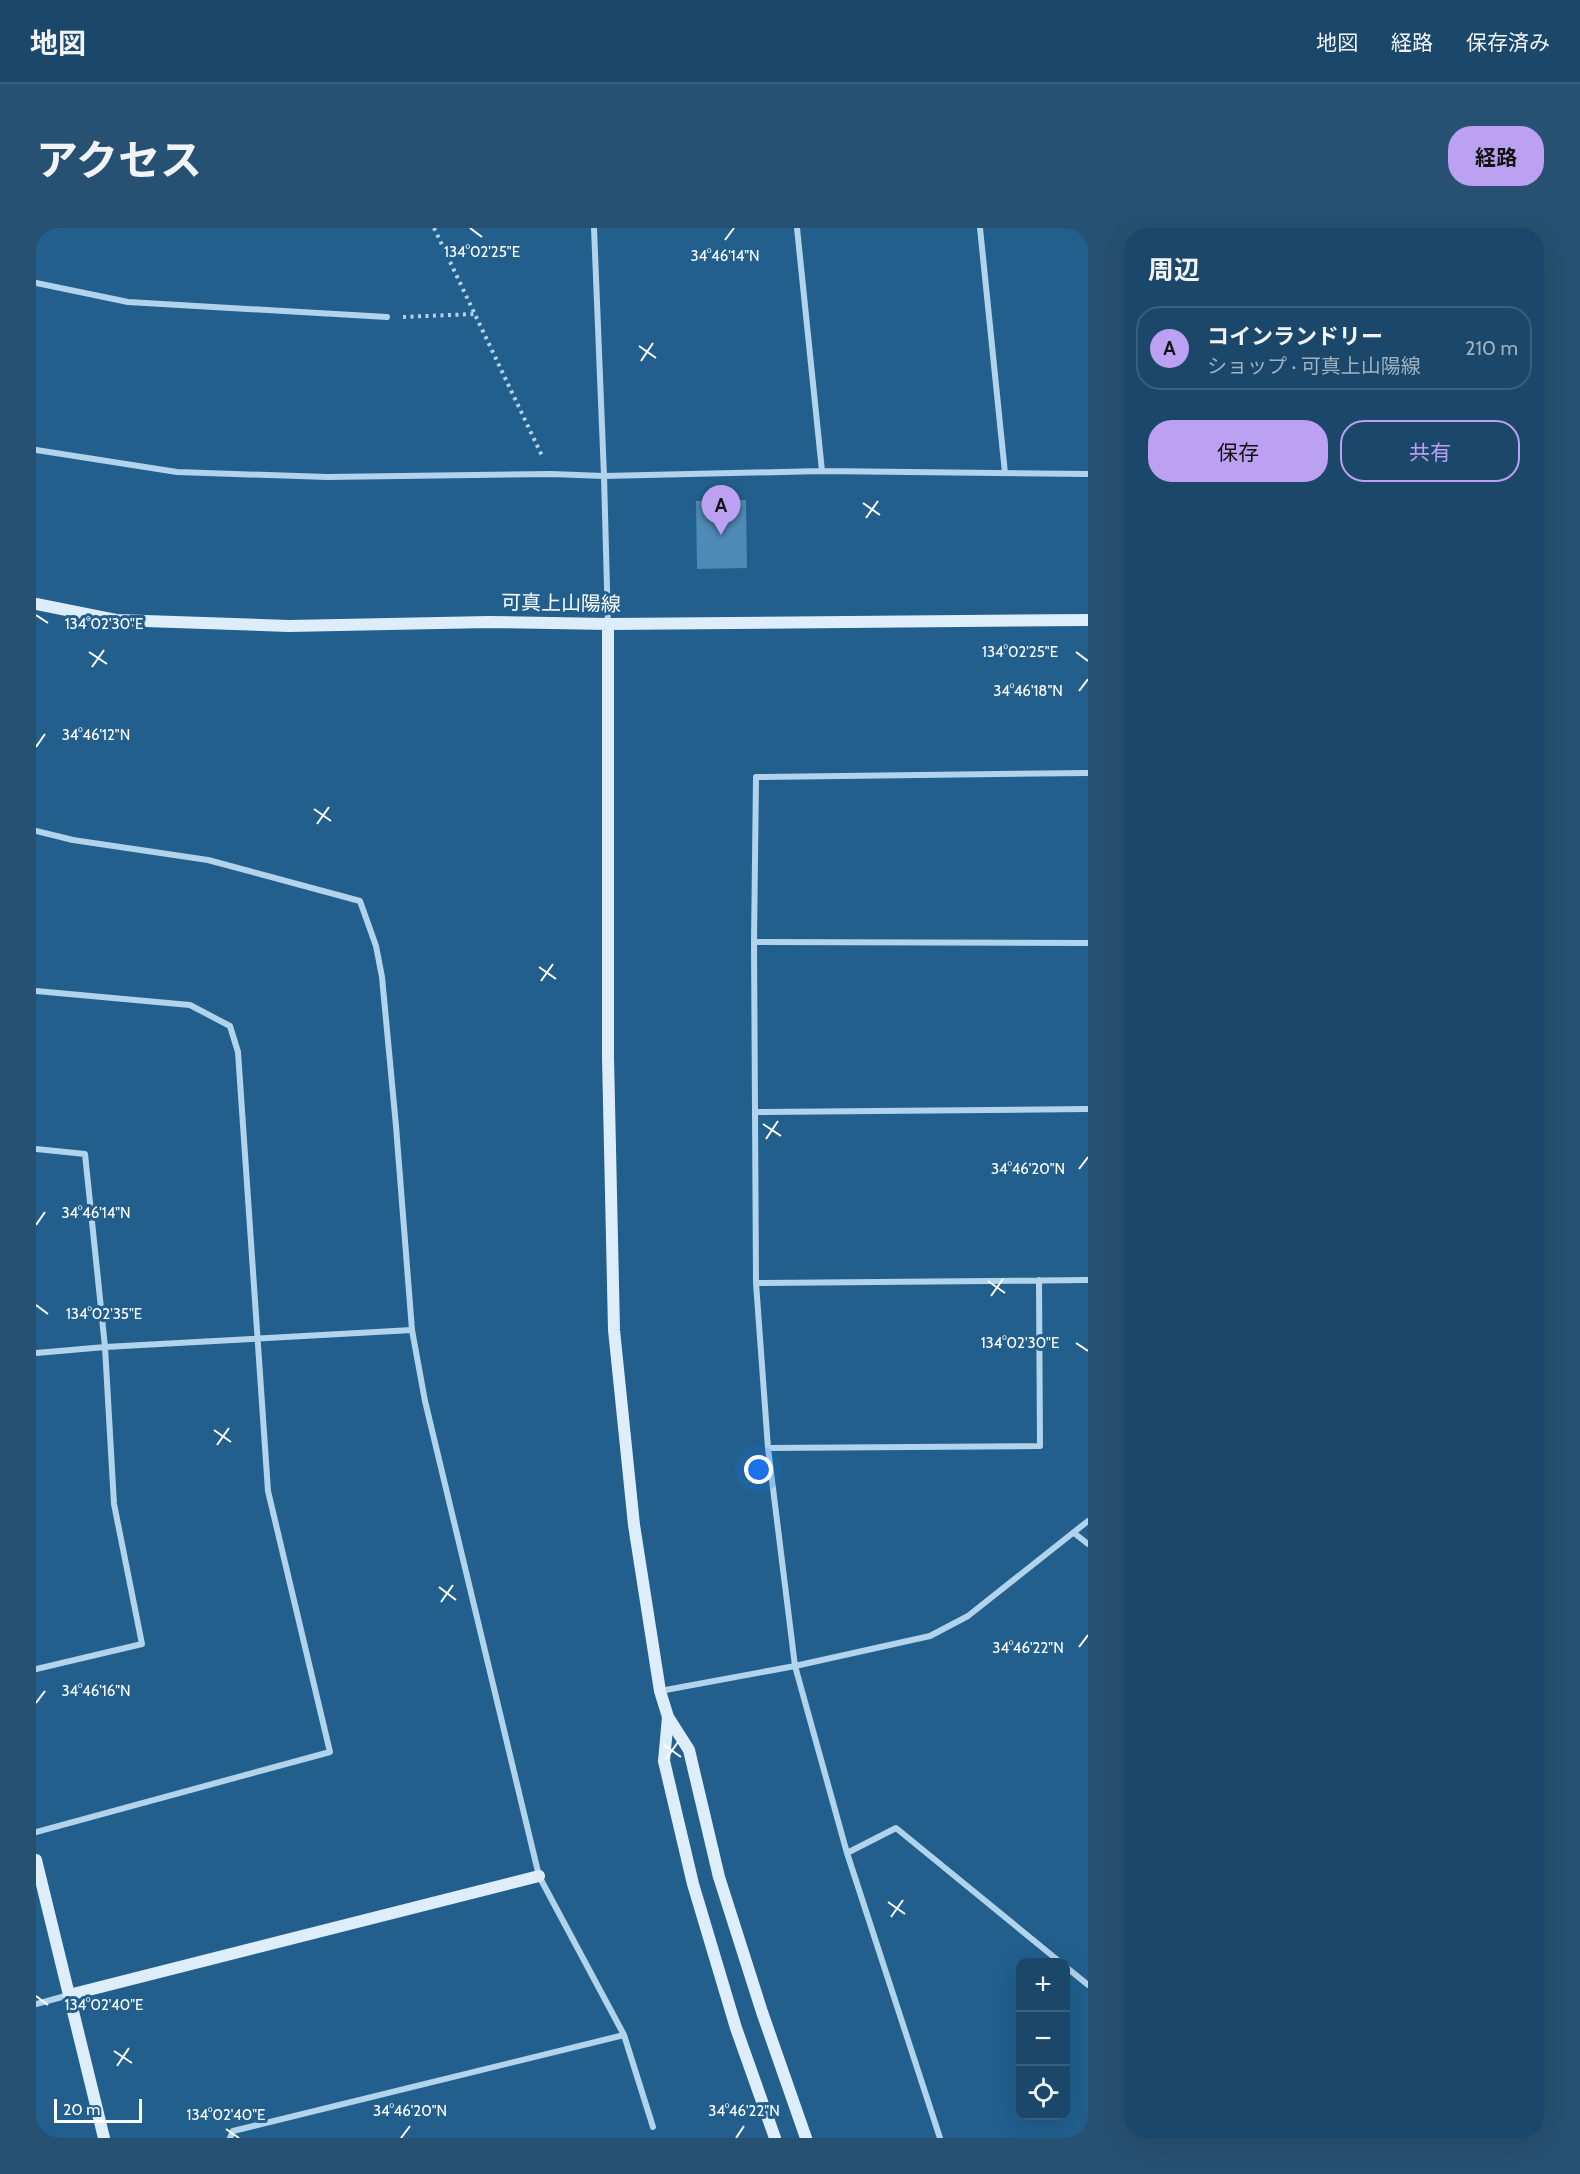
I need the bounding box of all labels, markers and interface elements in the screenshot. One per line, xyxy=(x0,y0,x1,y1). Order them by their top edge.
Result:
text: 地図 xyxy=(30,26,86,60)
text: 地図 xyxy=(1316,30,1358,55)
text: 経路 xyxy=(1391,30,1433,55)
text: 保存済み xyxy=(1466,30,1550,55)
button: 経路 xyxy=(1448,126,1544,186)
text: アクセス xyxy=(36,134,202,186)
text: 134°02'25"E xyxy=(444,243,520,261)
text: 34°46'14"N xyxy=(690,247,760,265)
text: 周辺 xyxy=(1148,254,1200,286)
text: コインランドリー xyxy=(1207,323,1383,350)
text: A xyxy=(1163,336,1176,360)
text: 210 m xyxy=(1465,336,1518,360)
text: ショップ · 可真上山陽線 xyxy=(1207,354,1421,378)
button: 保存 xyxy=(1148,420,1328,482)
button: 共有 xyxy=(1340,420,1520,482)
pin: A xyxy=(702,486,740,535)
street label: 可真上山陽線 xyxy=(501,590,621,616)
text: 134°02'30"E xyxy=(65,615,143,633)
text: 134°02'25"E xyxy=(982,643,1058,661)
text: 34°46'18"N xyxy=(993,682,1063,700)
text: 34°46'12"N xyxy=(62,726,130,744)
text: 34°46'20"N xyxy=(991,1160,1065,1178)
text: 34°46'14"N xyxy=(61,1204,131,1222)
text: 134°02'35"E xyxy=(66,1305,142,1323)
text: 134°02'30"E xyxy=(981,1334,1059,1352)
your location xyxy=(744,1455,773,1484)
text: 34°46'22"N xyxy=(992,1639,1064,1657)
text: 34°46'16"N xyxy=(61,1682,131,1700)
map controls xyxy=(1016,1958,1070,2120)
button: + xyxy=(1016,1958,1070,2012)
text: 134°02'40"E xyxy=(65,1996,143,2014)
button: − xyxy=(1016,2012,1070,2066)
button: locate xyxy=(1016,2066,1070,2120)
scale bar xyxy=(54,2096,142,2124)
text: 20 m xyxy=(63,2100,100,2119)
text: 34°46'20"N xyxy=(373,2102,447,2120)
text: 34°46'22"N xyxy=(708,2102,780,2120)
text: 134°02'40"E xyxy=(187,2106,265,2124)

